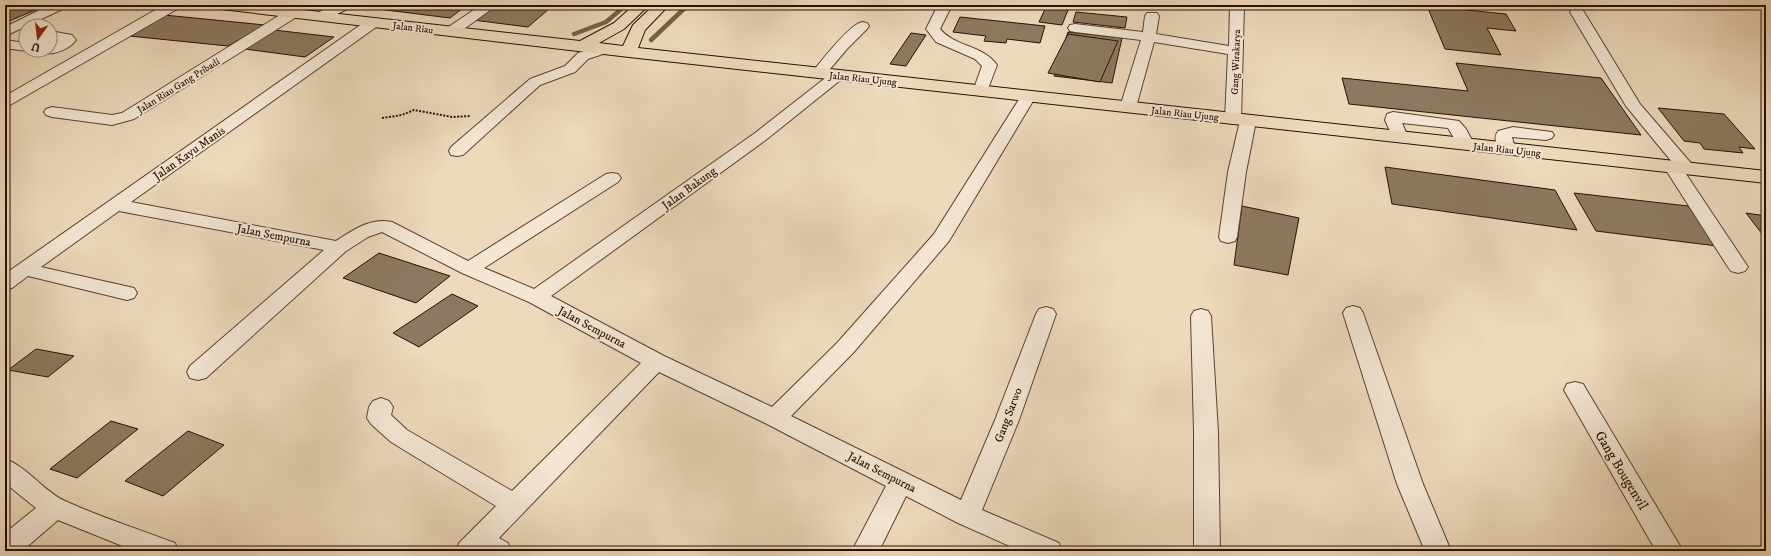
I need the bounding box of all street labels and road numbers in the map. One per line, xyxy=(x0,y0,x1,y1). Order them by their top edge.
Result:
street label: Jalan Riau xyxy=(391,19,434,36)
street label: Gang Wirakarya xyxy=(1229,29,1243,95)
street label: Jalan Riau Gang Pribadi xyxy=(134,55,222,117)
street label: Jalan Riau Ujung xyxy=(827,69,898,89)
street label: Jalan Riau Ujung xyxy=(1149,104,1220,124)
street label: Jalan Kayu Manis xyxy=(150,123,228,184)
street label: Jalan Riau Ujung xyxy=(1471,140,1542,160)
street label: Jalan Bakung xyxy=(658,164,720,214)
street label: Jalan Sempurna xyxy=(235,221,313,250)
street label: Jalan Sempurna xyxy=(554,303,629,352)
street label: Gang Sarwo xyxy=(991,385,1026,445)
street label: Gang Bougenvil xyxy=(1590,428,1652,514)
street label: Jalan Sempurna xyxy=(844,448,919,497)

